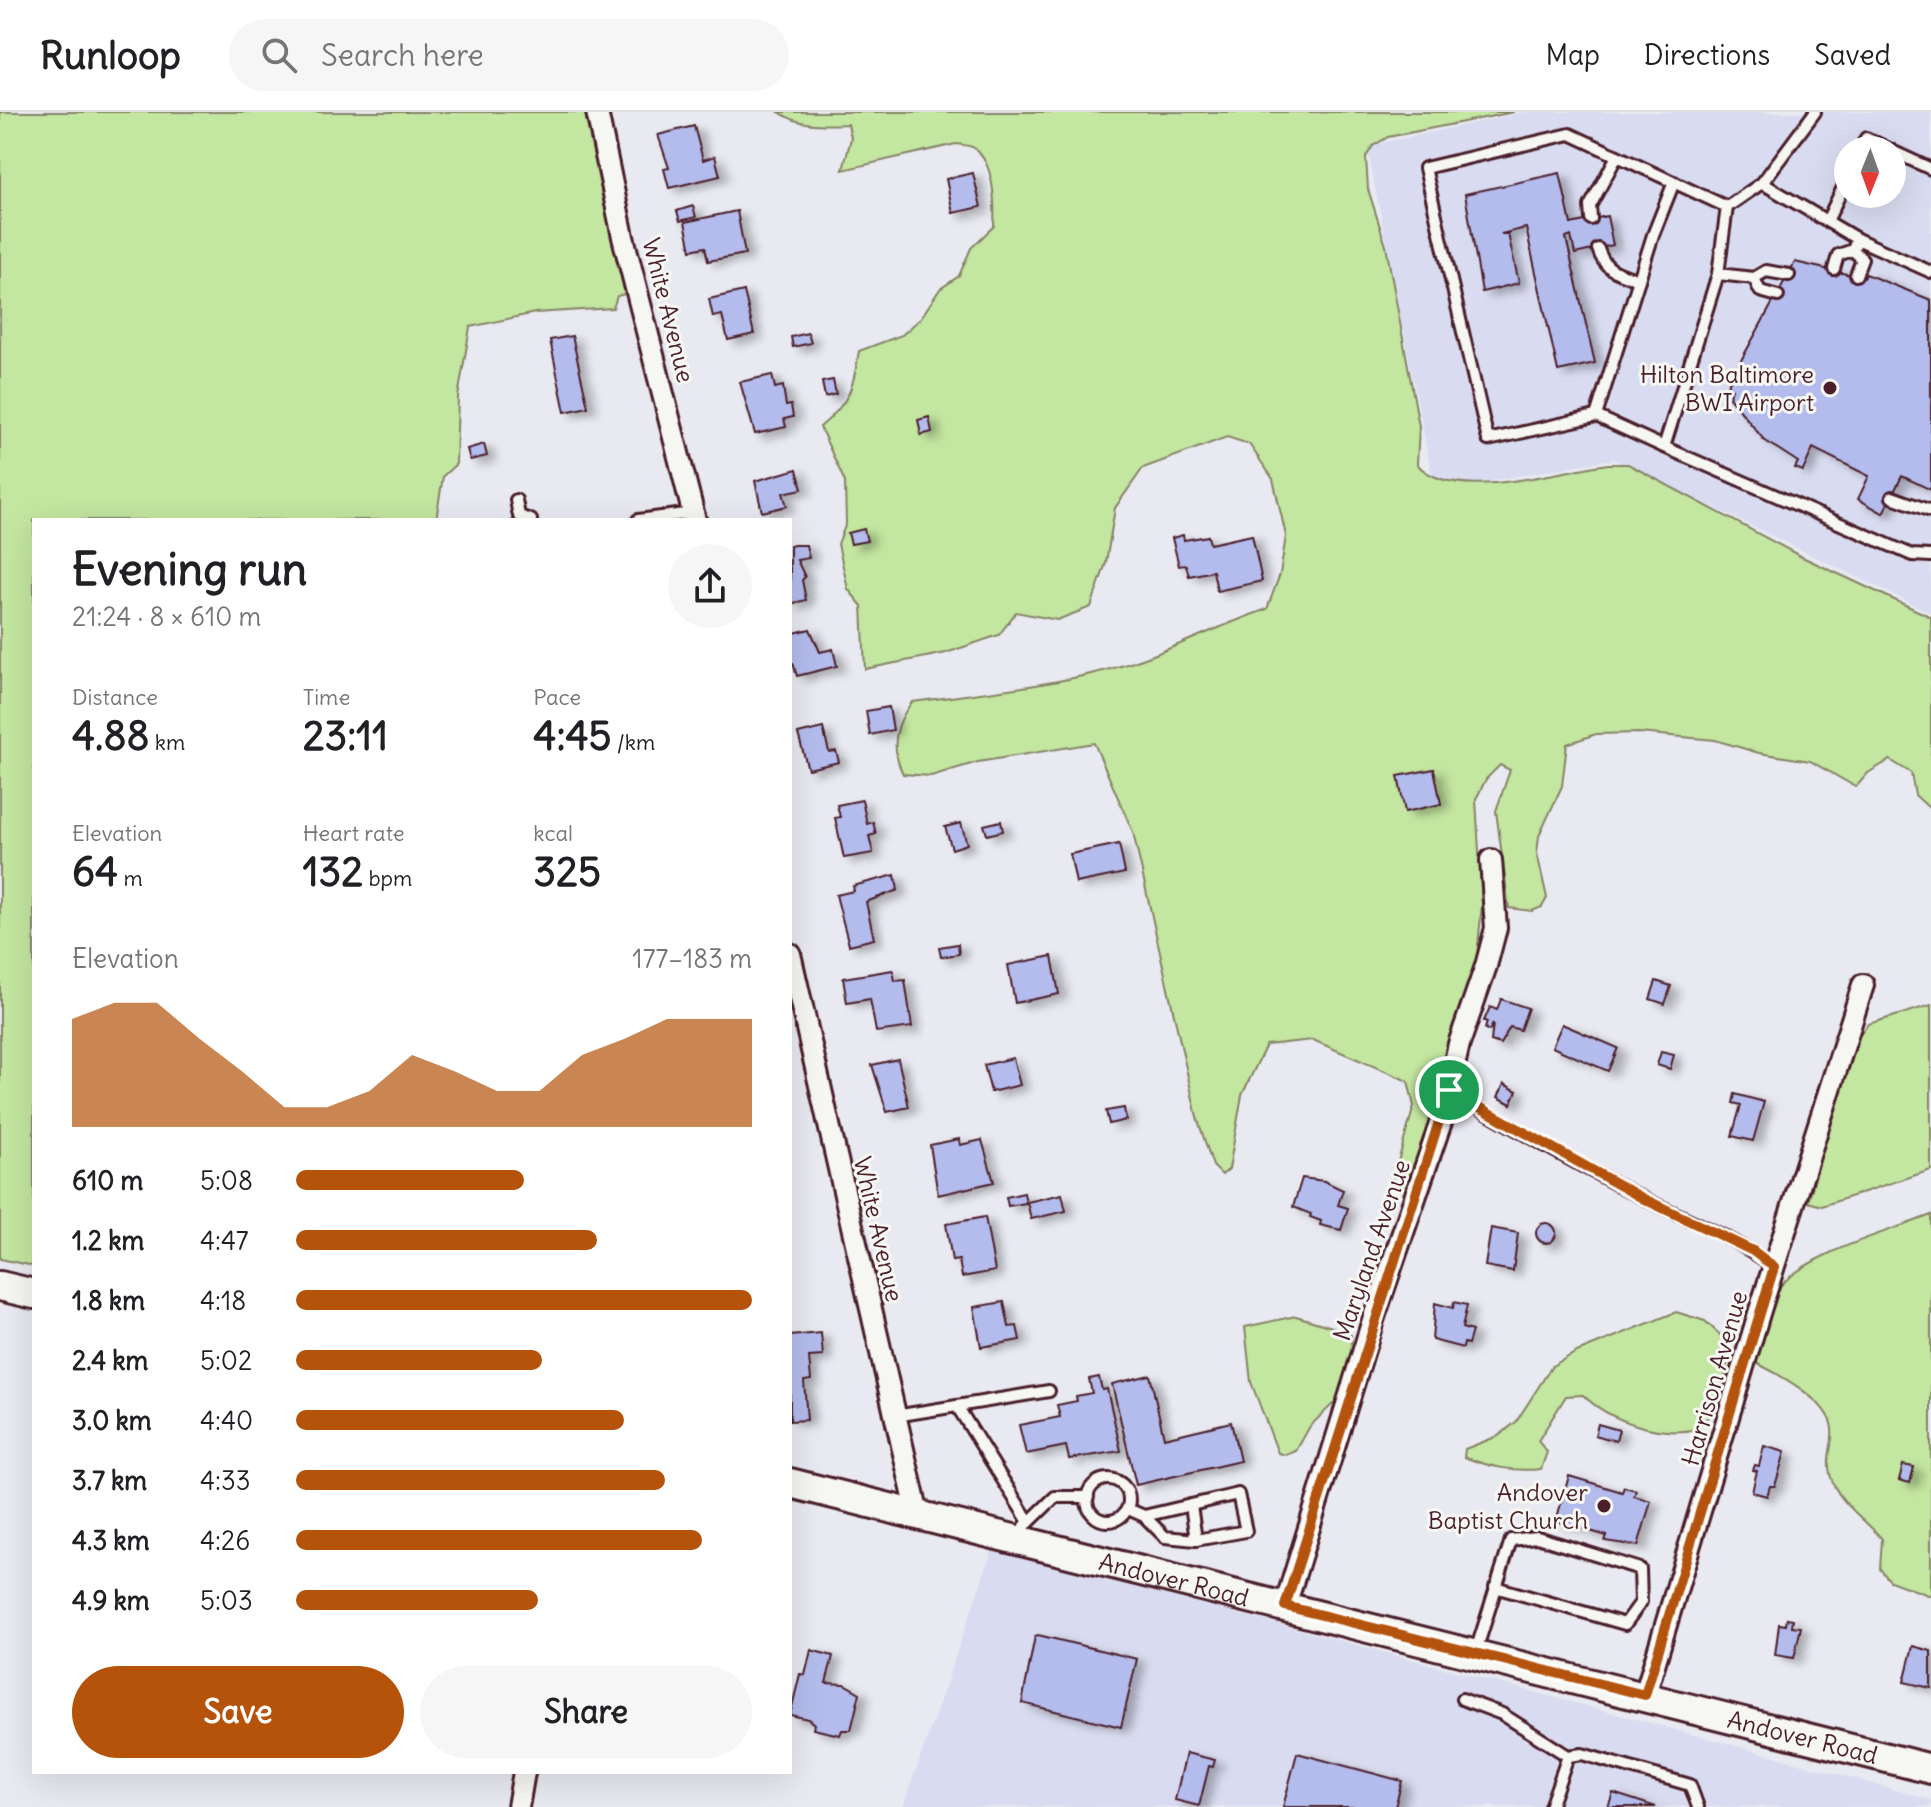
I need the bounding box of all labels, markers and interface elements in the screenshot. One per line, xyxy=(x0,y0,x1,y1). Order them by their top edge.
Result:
search box xyxy=(229,19,789,91)
text: Runloop xyxy=(40,32,181,79)
icon: search xyxy=(257,33,301,77)
text: Search here xyxy=(321,36,484,74)
text: Map xyxy=(1545,37,1600,73)
text: Directions xyxy=(1644,37,1770,73)
text: Saved xyxy=(1814,37,1891,73)
north arrow xyxy=(1834,136,1906,208)
map controls xyxy=(1834,136,1906,208)
street label: White Avenue xyxy=(637,235,701,385)
place label: Hilton Baltimore BWI Airport xyxy=(1640,359,1814,417)
marker: Hilton Baltimore BWI Airport xyxy=(1821,379,1839,397)
text: Evening run xyxy=(72,542,307,597)
button: share xyxy=(668,544,752,628)
text: 21:24 · 8 × 610 m xyxy=(72,600,261,633)
text: Distance xyxy=(72,683,158,711)
text: Time xyxy=(303,683,350,711)
text: Pace xyxy=(533,683,581,711)
text: 4.88 xyxy=(72,711,149,761)
text: 23:11 xyxy=(303,711,388,761)
text: 4:45 xyxy=(533,711,612,761)
text: km xyxy=(149,728,185,756)
text: /km xyxy=(612,728,655,756)
text: Elevation xyxy=(72,819,162,847)
text: Heart rate xyxy=(303,819,405,847)
text: kcal xyxy=(533,819,573,847)
text: 64 xyxy=(72,847,118,897)
text: 132 xyxy=(303,847,363,897)
text: 325 xyxy=(533,847,601,897)
text: m xyxy=(118,864,143,892)
text: bpm xyxy=(363,864,412,892)
text: Elevation xyxy=(72,942,179,975)
text: 177–183 m xyxy=(632,942,752,975)
pin xyxy=(1415,1056,1483,1124)
icon: arrive xyxy=(1427,1068,1471,1112)
street label: White Avenue xyxy=(848,1154,910,1304)
street label: Maryland Avenue xyxy=(1326,1155,1416,1345)
text: 610 m xyxy=(72,1164,143,1197)
text: 5:08 xyxy=(200,1164,253,1197)
text: 1.2 km xyxy=(72,1224,144,1257)
text: 4:47 xyxy=(200,1224,248,1257)
text: 1.8 km xyxy=(72,1284,145,1317)
text: 4:18 xyxy=(200,1284,246,1317)
street label: Harrison Avenue xyxy=(1675,1287,1753,1469)
text: 2.4 km xyxy=(72,1344,148,1377)
text: 5:02 xyxy=(200,1344,252,1377)
text: 3.0 km xyxy=(72,1404,152,1437)
text: 4:40 xyxy=(200,1404,253,1437)
text: 3.7 km xyxy=(72,1464,147,1497)
text: 4:33 xyxy=(200,1464,250,1497)
place label: Andover Baptist Church xyxy=(1428,1477,1588,1535)
marker: Andover Baptist Church xyxy=(1595,1497,1613,1515)
text: 4.3 km xyxy=(72,1524,149,1557)
text: 4:26 xyxy=(200,1524,250,1557)
street label: Andover Road xyxy=(1096,1546,1252,1612)
text: 4.9 km xyxy=(72,1584,150,1617)
text: 5:03 xyxy=(200,1584,253,1617)
button: Save xyxy=(72,1666,404,1758)
button: Share xyxy=(420,1666,752,1758)
street label: Andover Road xyxy=(1725,1704,1881,1770)

